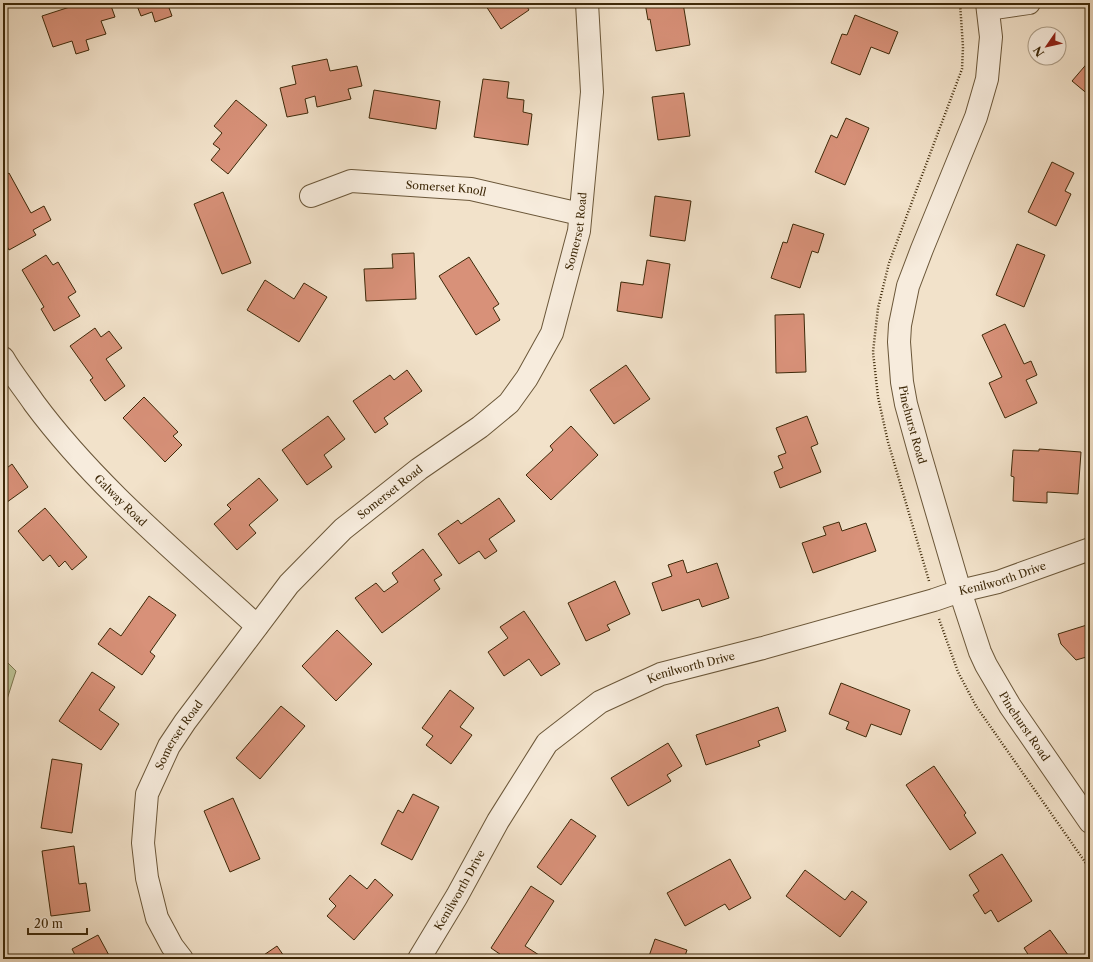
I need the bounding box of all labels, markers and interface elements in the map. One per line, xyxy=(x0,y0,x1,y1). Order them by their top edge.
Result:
north arrow xyxy=(1027,26,1067,66)
text: N xyxy=(1030,43,1047,59)
street label: Somerset Knoll xyxy=(405,178,488,199)
street label: Somerset Road xyxy=(562,191,590,272)
street label: Pinehurst Road xyxy=(896,384,929,466)
street label: Somerset Road xyxy=(354,462,426,522)
street label: Galway Road xyxy=(91,471,150,529)
street label: Kenilworth Drive xyxy=(958,558,1048,598)
street label: Kenilworth Drive xyxy=(645,648,736,686)
street label: Pinehurst Road xyxy=(996,689,1053,764)
street label: Somerset Road xyxy=(152,697,206,772)
street label: Kenilworth Drive xyxy=(431,847,488,933)
scale bar xyxy=(28,910,87,936)
text: 20 m xyxy=(34,916,63,931)

